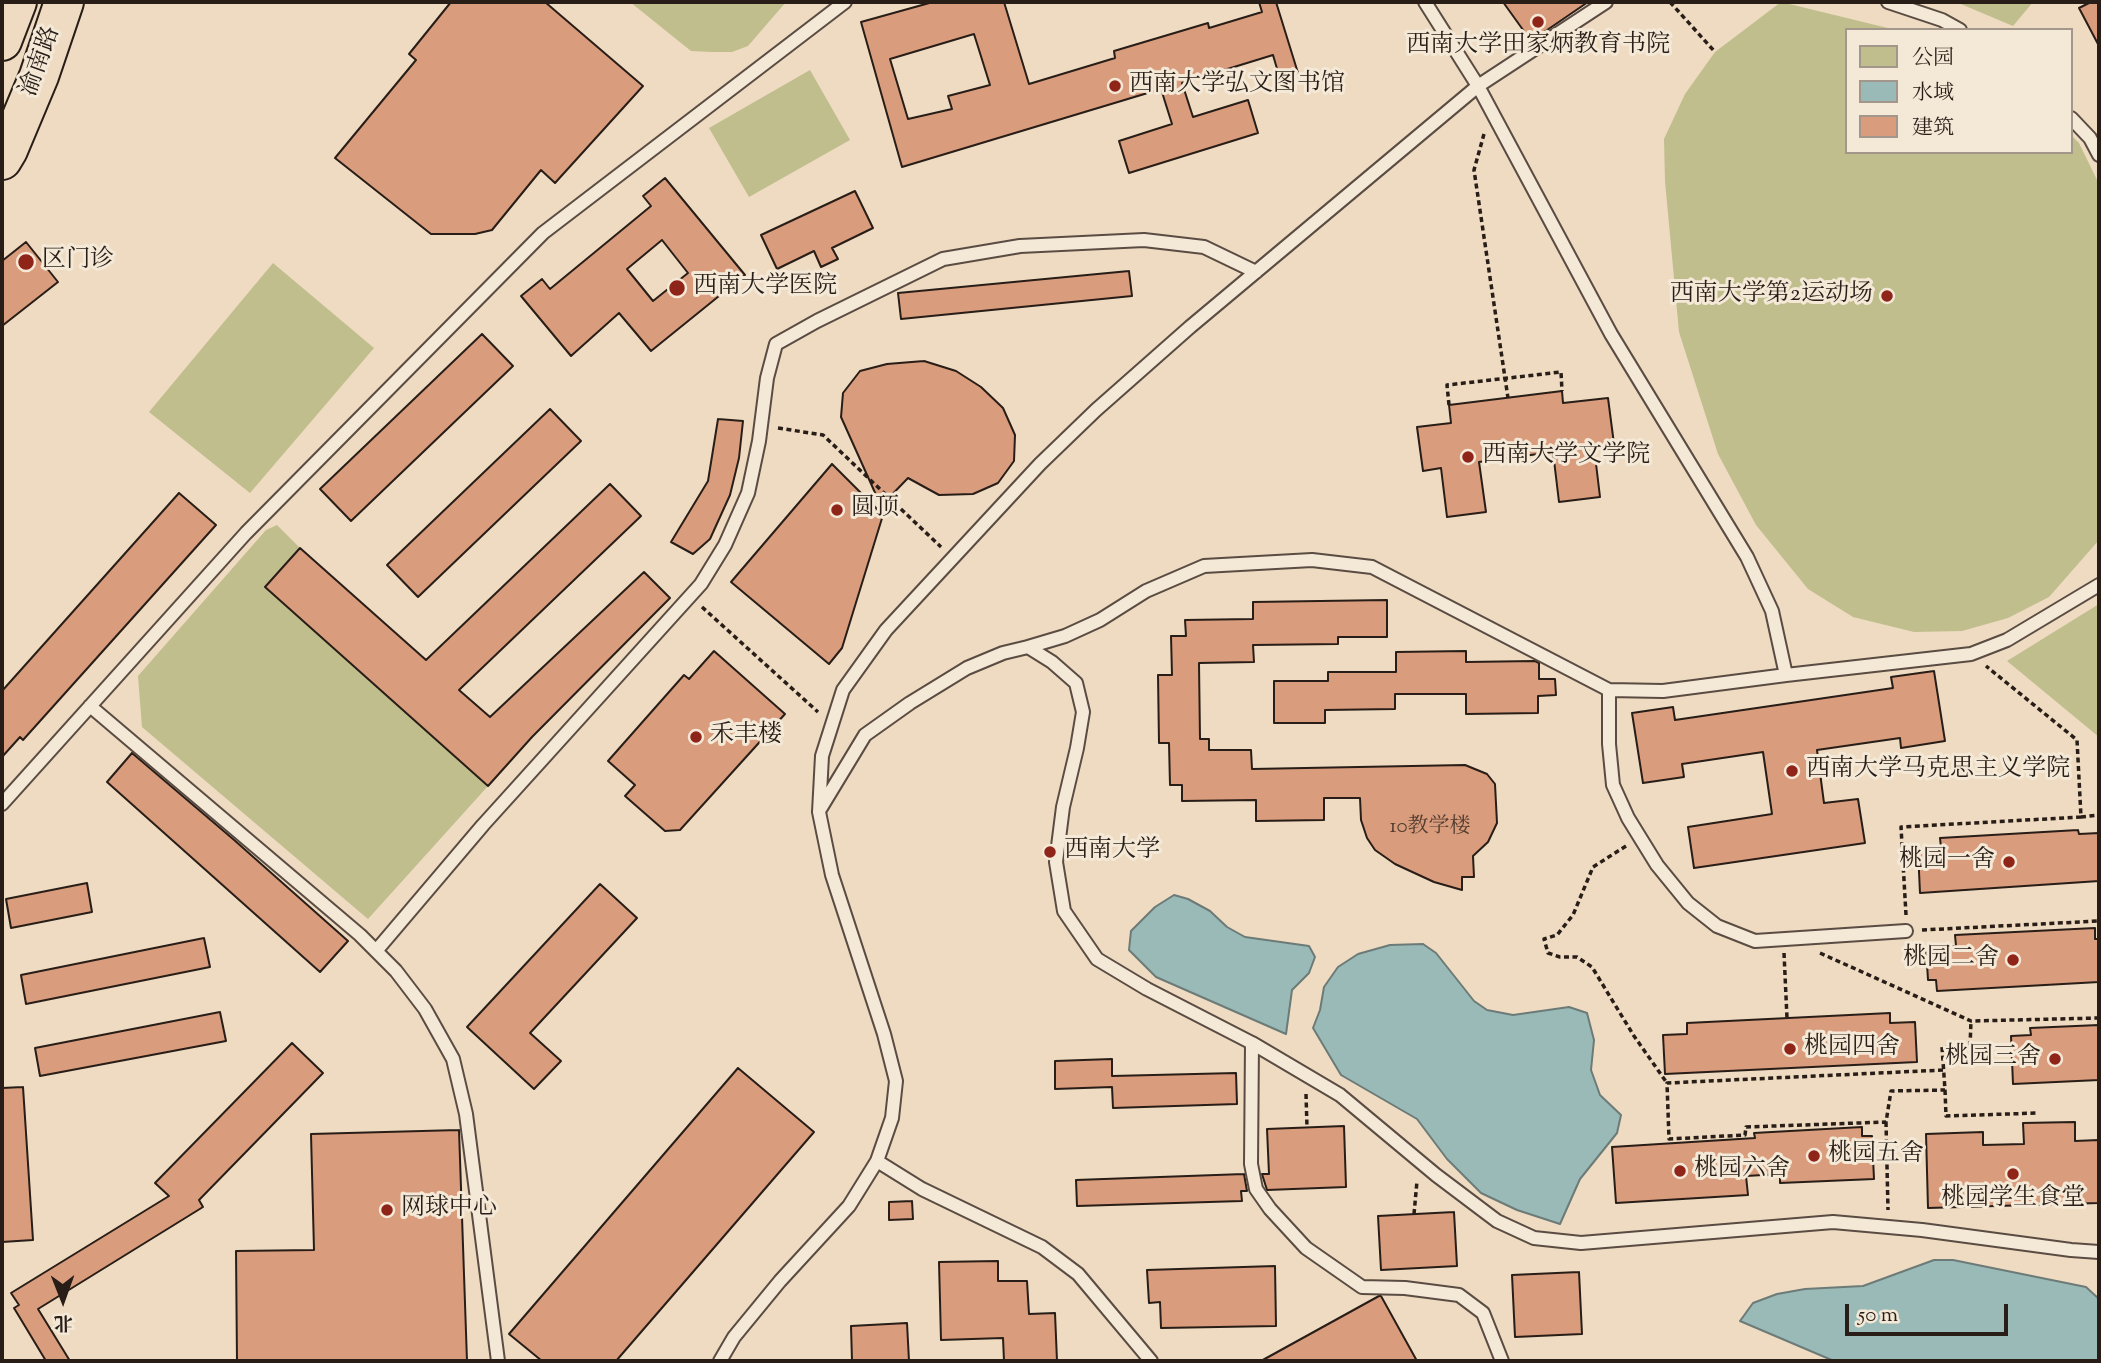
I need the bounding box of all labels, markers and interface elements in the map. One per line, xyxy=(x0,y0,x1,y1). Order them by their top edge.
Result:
marker: 西南大学田家炳教育书院 xyxy=(1530,14,1546,30)
street label: 渝南路 xyxy=(16,23,68,101)
legend xyxy=(1846,28,2073,154)
place label: 西南大学田家炳教育书院 xyxy=(1406,33,1670,61)
text: 公园 xyxy=(1912,44,1954,74)
place label: 西南大学弘文图书馆 xyxy=(1129,72,1345,100)
marker: 西南大学弘文图书馆 xyxy=(1107,78,1123,94)
text: 水域 xyxy=(1912,79,1954,109)
text: 建筑 xyxy=(1912,114,1954,144)
place label: 区门诊 xyxy=(42,248,114,276)
marker: 区门诊 xyxy=(16,252,36,272)
place label: 西南大学医院 xyxy=(693,274,837,302)
marker: 西南大学医院 xyxy=(667,278,687,298)
place label: 西南大学第2运动场 xyxy=(1670,282,1873,310)
marker: 西南大学第2运动场 xyxy=(1879,288,1895,304)
place label: 西南大学文学院 xyxy=(1482,443,1650,471)
marker: 西南大学文学院 xyxy=(1460,449,1476,465)
place label: 圆顶 xyxy=(851,496,899,524)
marker: 圆顶 xyxy=(829,502,845,518)
place label: 禾丰楼 xyxy=(710,723,782,751)
marker: 禾丰楼 xyxy=(688,729,704,745)
place label: 西南大学马克思主义学院 xyxy=(1806,757,2070,785)
marker: 西南大学马克思主义学院 xyxy=(1784,763,1800,779)
house number: 10教学楼 xyxy=(1389,815,1471,841)
place label: 西南大学 xyxy=(1064,838,1160,866)
marker: 西南大学 xyxy=(1042,844,1058,860)
place label: 桃园一舍 xyxy=(1899,848,1995,876)
marker: 桃园一舍 xyxy=(2001,854,2017,870)
place label: 桃园二舍 xyxy=(1903,946,1999,974)
marker: 桃园二舍 xyxy=(2005,952,2021,968)
place label: 桃园四舍 xyxy=(1804,1035,1900,1063)
marker: 桃园四舍 xyxy=(1782,1041,1798,1057)
place label: 桃园三舍 xyxy=(1945,1045,2041,1073)
marker: 桃园三舍 xyxy=(2047,1051,2063,1067)
place label: 桃园五舍 xyxy=(1828,1142,1924,1170)
marker: 桃园五舍 xyxy=(1806,1148,1822,1164)
place label: 桃园六舍 xyxy=(1694,1157,1790,1185)
marker: 桃园六舍 xyxy=(1672,1163,1688,1179)
marker: 桃园学生食堂 xyxy=(2005,1166,2021,1182)
place label: 桃园学生食堂 xyxy=(1941,1186,2085,1214)
place label: 网球中心 xyxy=(401,1196,497,1224)
marker: 网球中心 xyxy=(379,1202,395,1218)
north arrow xyxy=(28,1265,98,1335)
scale bar xyxy=(1849,1290,2012,1334)
text: 50 m xyxy=(1858,1301,1898,1331)
text: 北 xyxy=(54,1308,73,1335)

